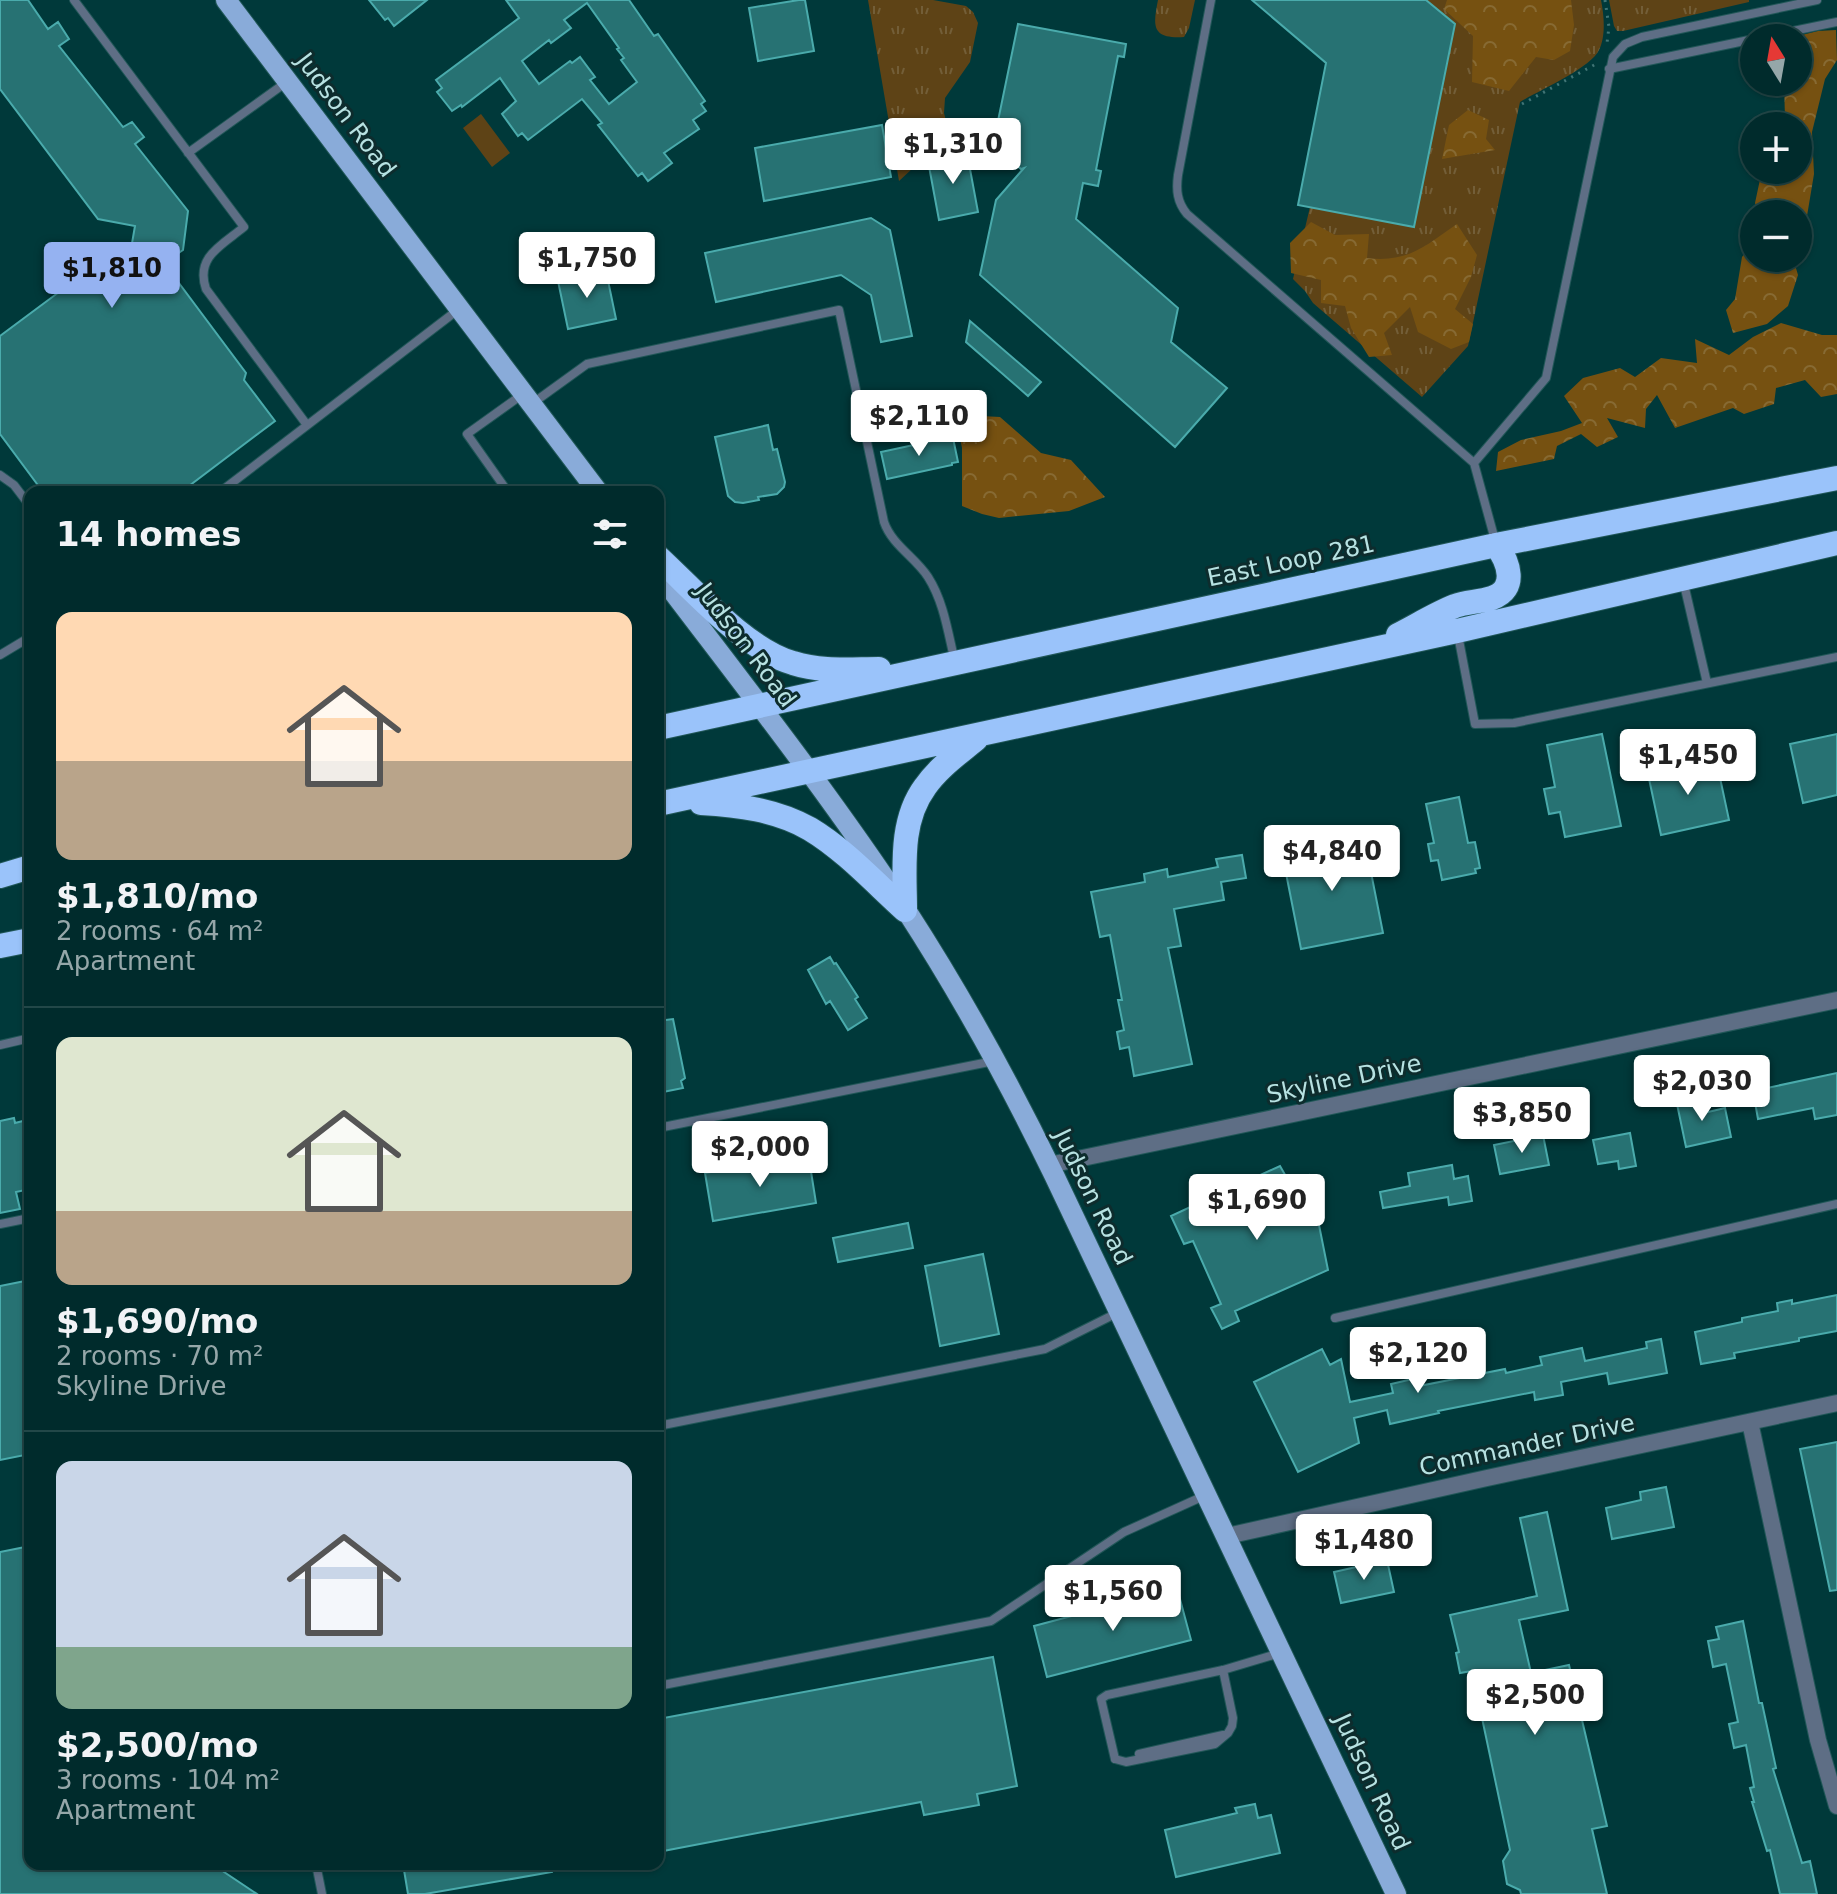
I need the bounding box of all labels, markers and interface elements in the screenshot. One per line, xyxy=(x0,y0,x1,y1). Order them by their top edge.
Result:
north arrow xyxy=(1740,24,1812,96)
map controls xyxy=(1740,24,1812,272)
street label: Judson Road xyxy=(289,46,402,182)
button: + xyxy=(1740,112,1812,184)
pin: $1,310 xyxy=(888,118,1018,186)
text: $1,310 xyxy=(903,129,1003,159)
button: − xyxy=(1740,200,1812,272)
pin: $1,750 xyxy=(522,232,652,300)
pin: $1,810 xyxy=(47,242,177,310)
text: $1,750 xyxy=(537,243,637,273)
text: $1,810 xyxy=(62,253,162,283)
pin: $2,110 xyxy=(854,390,984,458)
text: $2,110 xyxy=(869,401,969,431)
icon: filters xyxy=(588,512,632,556)
text: 14 homes xyxy=(56,514,241,554)
street label: East Loop 281 xyxy=(1205,530,1377,592)
street label: Judson Road xyxy=(689,576,802,712)
icon: home xyxy=(272,664,416,808)
pin: $1,450 xyxy=(1623,729,1753,797)
text: $1,450 xyxy=(1638,740,1738,770)
pin: $4,840 xyxy=(1267,825,1397,893)
text: $4,840 xyxy=(1282,836,1382,866)
text: $1,810/mo xyxy=(56,876,258,916)
text: 2 rooms · 64 m² xyxy=(56,916,264,946)
text: Apartment xyxy=(56,946,195,976)
street label: Skyline Drive xyxy=(1264,1049,1424,1109)
pin: $2,030 xyxy=(1637,1055,1767,1123)
text: $2,030 xyxy=(1652,1066,1752,1096)
pin: $3,850 xyxy=(1457,1087,1587,1155)
icon: home xyxy=(272,1089,416,1233)
text: $3,850 xyxy=(1472,1098,1572,1128)
pin: $2,000 xyxy=(695,1121,825,1189)
street label: Judson Road xyxy=(1047,1123,1138,1270)
text: $2,000 xyxy=(710,1132,810,1162)
pin: $1,690 xyxy=(1192,1174,1322,1242)
text: $1,690 xyxy=(1207,1185,1307,1215)
text: $1,690/mo xyxy=(56,1301,258,1341)
pin: $2,120 xyxy=(1353,1327,1483,1395)
text: $2,120 xyxy=(1368,1338,1468,1368)
text: 2 rooms · 70 m² xyxy=(56,1341,264,1371)
text: Skyline Drive xyxy=(56,1371,227,1401)
street label: Commander Drive xyxy=(1417,1408,1637,1482)
icon: home xyxy=(272,1513,416,1657)
pin: $1,480 xyxy=(1299,1514,1429,1582)
text: $1,480 xyxy=(1314,1525,1414,1555)
pin: $1,560 xyxy=(1048,1565,1178,1633)
text: $1,560 xyxy=(1063,1576,1163,1606)
pin: $2,500 xyxy=(1470,1669,1600,1737)
text: $2,500 xyxy=(1485,1680,1585,1710)
street label: Judson Road xyxy=(1327,1707,1416,1855)
text: $2,500/mo xyxy=(56,1725,258,1765)
text: 3 rooms · 104 m² xyxy=(56,1765,280,1795)
text: Apartment xyxy=(56,1795,195,1825)

